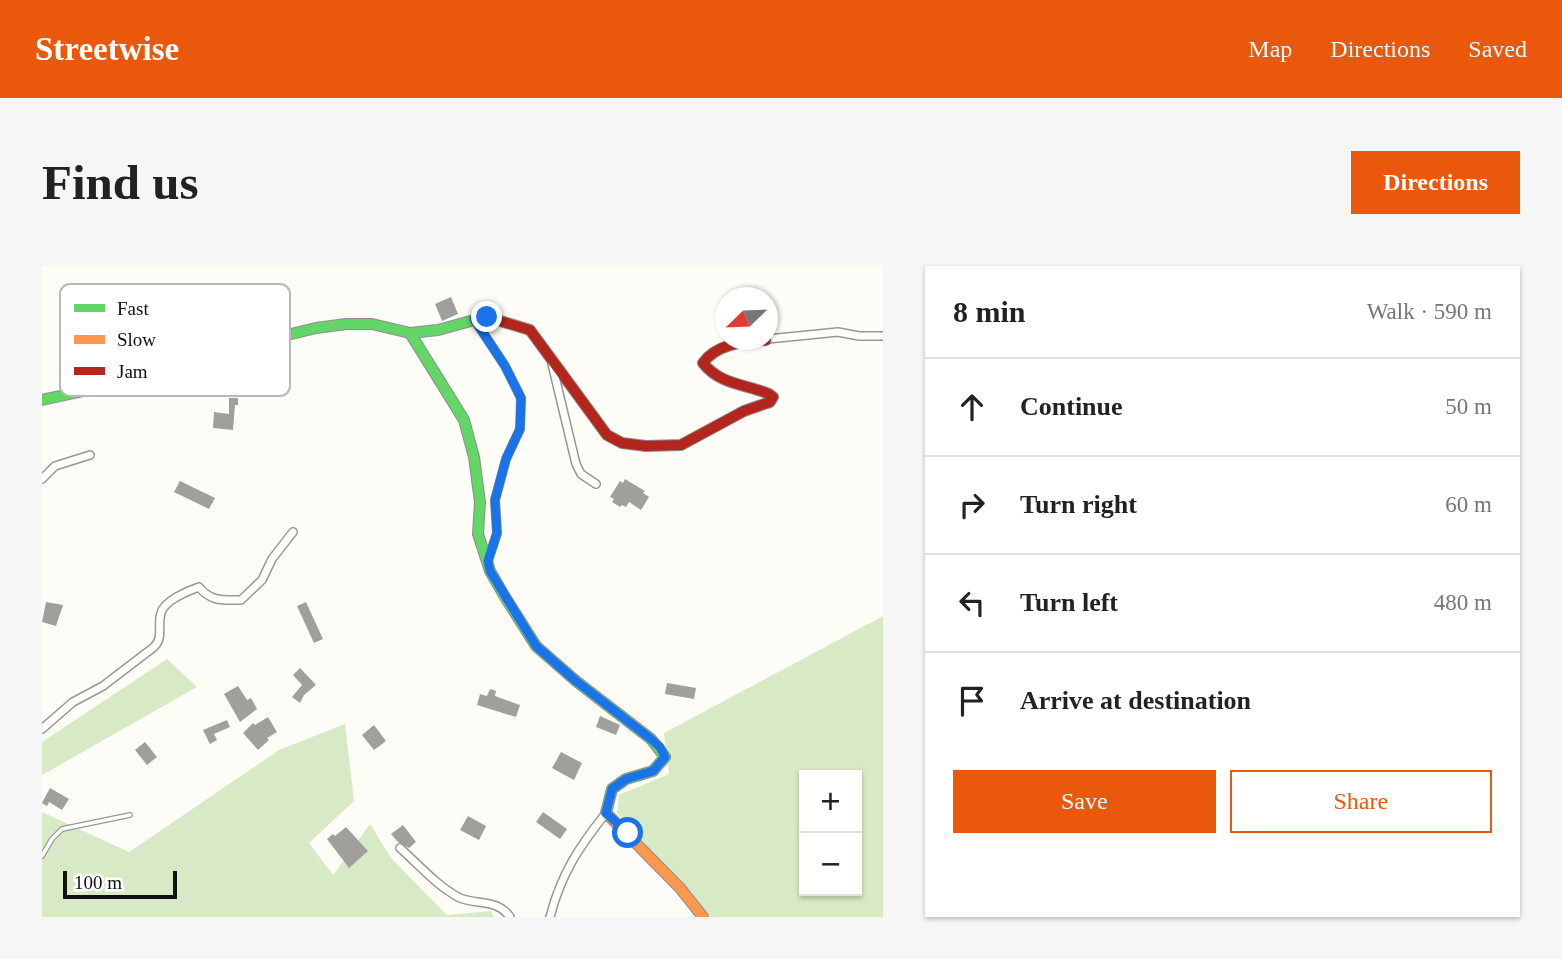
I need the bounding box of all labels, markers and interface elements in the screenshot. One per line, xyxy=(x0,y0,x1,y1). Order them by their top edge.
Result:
text: Streetwise xyxy=(35,31,179,67)
text: Map xyxy=(1248,36,1292,62)
text: Directions xyxy=(1330,36,1430,62)
text: Saved xyxy=(1468,36,1527,62)
button: Directions xyxy=(1351,151,1520,214)
text: Find us xyxy=(42,155,199,210)
legend xyxy=(60,284,290,396)
north arrow xyxy=(715,287,778,350)
text: 8 min xyxy=(953,295,1026,328)
text: Fast xyxy=(117,298,149,319)
text: Walk · 590 m xyxy=(1367,299,1492,324)
route end xyxy=(471,301,502,332)
text: Slow xyxy=(117,329,156,350)
text: Jam xyxy=(117,361,148,382)
icon: ahead xyxy=(953,388,991,426)
text: Continue xyxy=(1020,392,1123,421)
text: 50 m xyxy=(1445,394,1492,419)
icon: right xyxy=(953,486,991,524)
text: Turn right xyxy=(1020,490,1137,519)
text: 60 m xyxy=(1445,492,1492,517)
icon: left xyxy=(953,584,991,622)
text: Turn left xyxy=(1020,588,1118,617)
text: 480 m xyxy=(1434,590,1492,615)
icon: arrive xyxy=(953,682,991,720)
text: Arrive at destination xyxy=(1020,686,1251,715)
map controls xyxy=(799,770,862,896)
button: + xyxy=(799,770,862,833)
button: Save xyxy=(953,770,1216,833)
button: Share xyxy=(1230,770,1492,833)
route start xyxy=(612,817,643,848)
button: − xyxy=(799,833,862,896)
scale bar xyxy=(63,868,177,900)
text: 100 m xyxy=(74,872,122,893)

